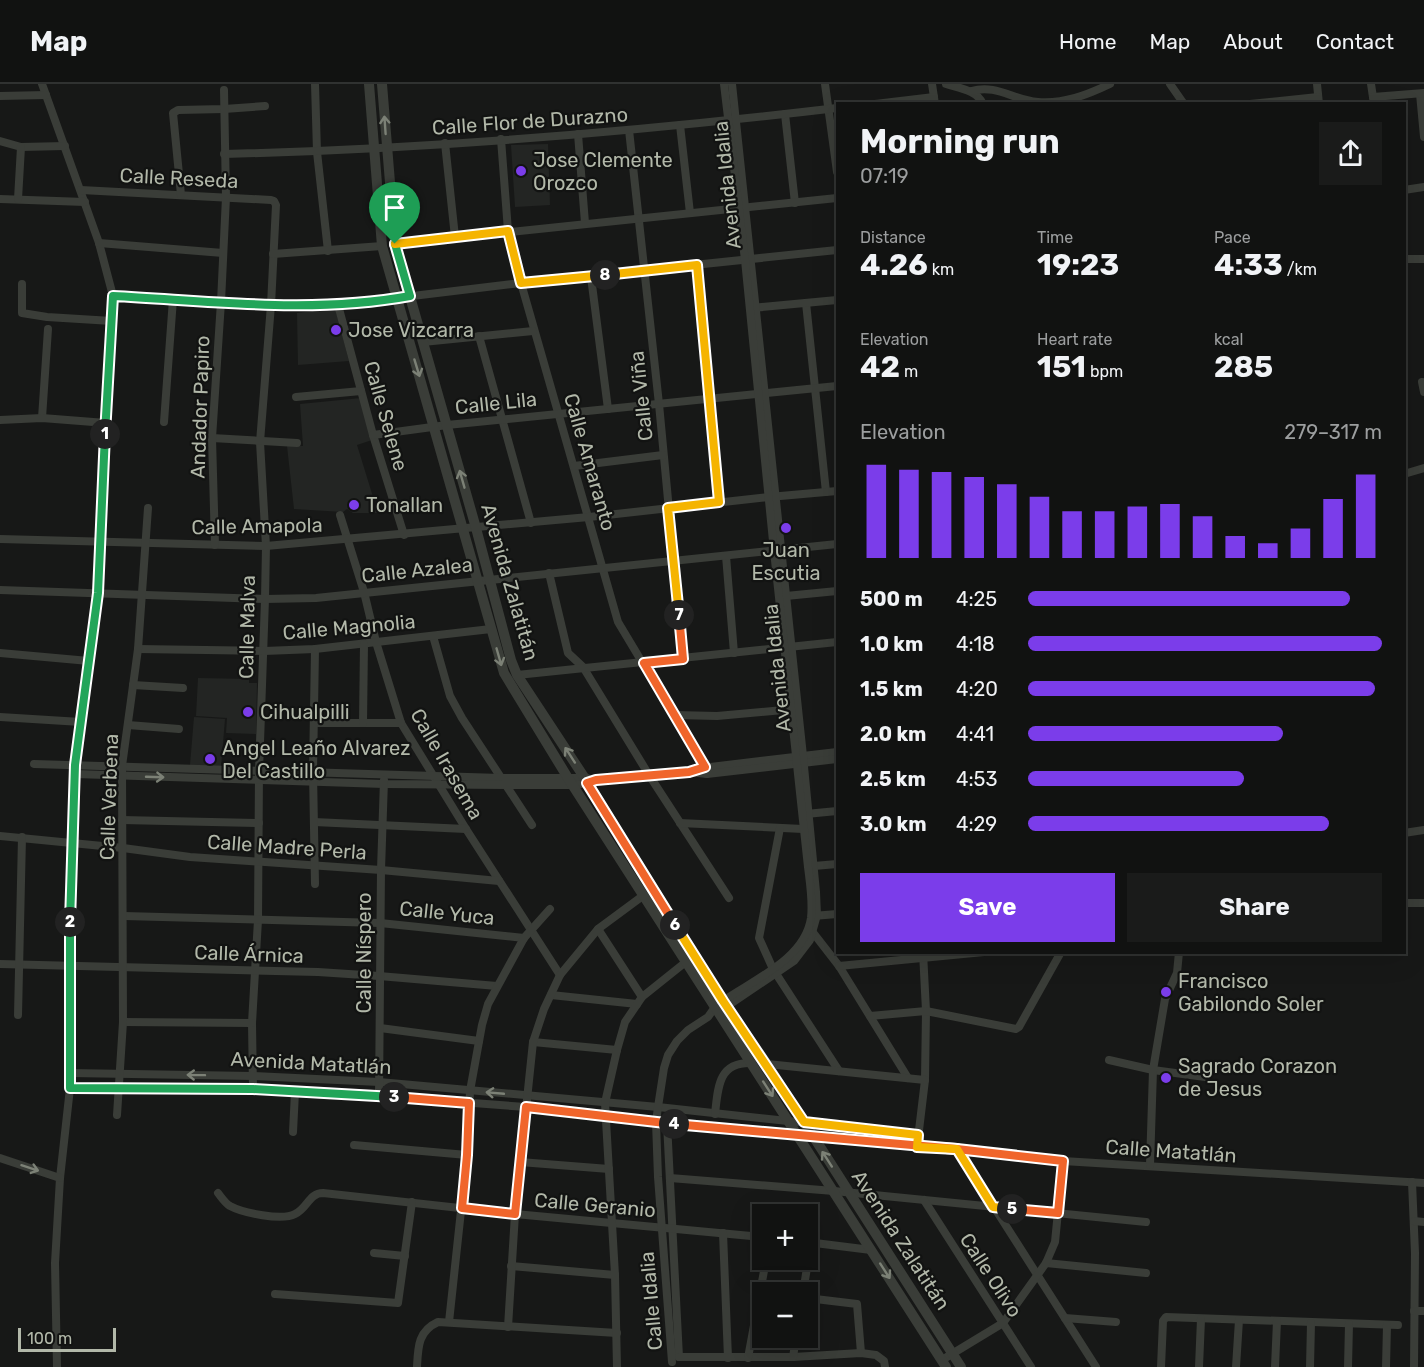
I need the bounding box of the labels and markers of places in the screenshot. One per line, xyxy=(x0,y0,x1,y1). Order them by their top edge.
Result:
place label: Jose Clemente Orozco xyxy=(533,148,673,195)
marker: Jose Clemente Orozco xyxy=(514,164,528,178)
pin xyxy=(369,182,420,244)
pin: 8 xyxy=(590,260,620,290)
place label: Jose Vizcarra xyxy=(348,318,474,342)
marker: Jose Vizcarra xyxy=(329,323,343,337)
pin: 1 xyxy=(90,419,120,449)
place label: Tonallan xyxy=(366,493,443,517)
marker: Tonallan xyxy=(347,498,361,512)
marker: Juan Escutia xyxy=(779,521,793,535)
place label: Juan Escutia xyxy=(751,538,821,585)
pin: 7 xyxy=(664,600,694,630)
place label: Cihualpilli xyxy=(260,700,350,724)
marker: Cihualpilli xyxy=(241,705,255,719)
place label: Angel Leaño Alvarez Del Castillo xyxy=(222,736,410,783)
marker: Angel Leaño Alvarez Del Castillo xyxy=(203,752,217,766)
pin: 2 xyxy=(55,907,85,937)
pin: 6 xyxy=(660,910,690,940)
place label: Francisco Gabilondo Soler xyxy=(1178,969,1324,1016)
marker: Francisco Gabilondo Soler xyxy=(1159,985,1173,999)
place label: Sagrado Corazon de Jesus xyxy=(1178,1054,1337,1101)
marker: Sagrado Corazon de Jesus xyxy=(1159,1071,1173,1085)
pin: 3 xyxy=(379,1082,409,1112)
pin: 4 xyxy=(659,1109,689,1139)
pin: 5 xyxy=(997,1194,1027,1224)

